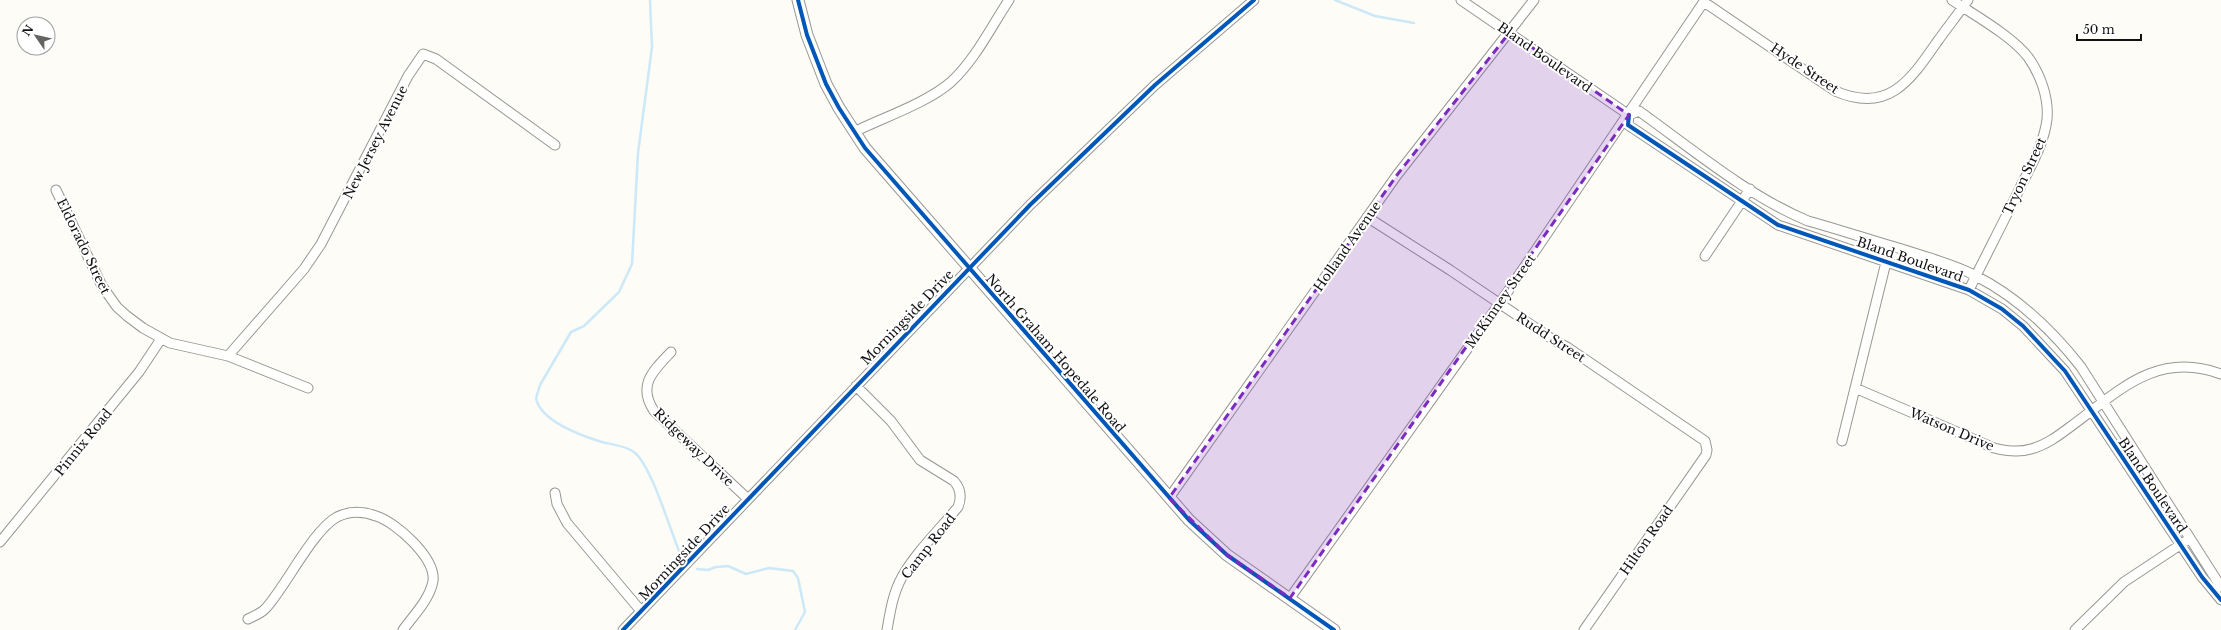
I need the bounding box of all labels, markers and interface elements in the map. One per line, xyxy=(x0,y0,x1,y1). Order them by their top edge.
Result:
north arrow xyxy=(16,16,56,56)
scale bar xyxy=(2077,16,2141,42)
street label: Bland Boulevard xyxy=(1494,18,1595,96)
text: N xyxy=(19,22,37,39)
text: 50 m xyxy=(2083,22,2115,37)
street label: Hyde Street xyxy=(1767,39,1842,98)
street label: New Jersey Avenue xyxy=(339,83,411,202)
street label: Tryon Street xyxy=(1999,134,2050,218)
street label: Eldorado Street xyxy=(53,196,114,297)
street label: Holland Avenue xyxy=(1310,198,1385,295)
street label: Bland Boulevard xyxy=(1854,233,1965,286)
street label: McKinney Street xyxy=(1462,251,1539,352)
street label: Morningside Drive xyxy=(857,266,957,369)
street label: North Graham Hopedale Road xyxy=(982,271,1129,436)
street label: Rudd Street xyxy=(1513,309,1589,366)
street label: Watson Drive xyxy=(1906,404,1997,455)
street label: Pinnix Road xyxy=(51,405,116,479)
street label: Ridgeway Drive xyxy=(650,405,737,490)
street label: Bland Boulevard xyxy=(2114,434,2191,536)
street label: Morningside Drive xyxy=(635,500,734,604)
street label: Hilton Road xyxy=(1616,502,1677,578)
street label: Camp Road xyxy=(897,510,959,583)

